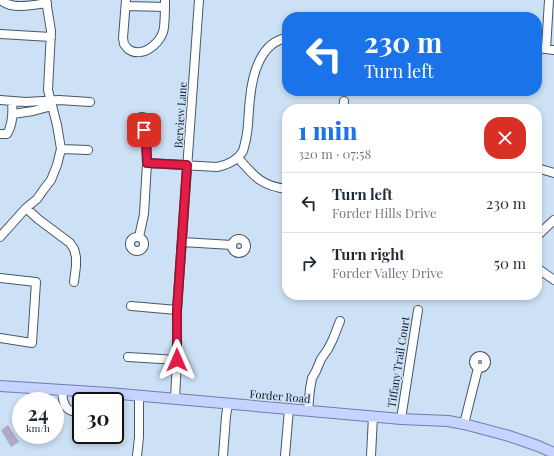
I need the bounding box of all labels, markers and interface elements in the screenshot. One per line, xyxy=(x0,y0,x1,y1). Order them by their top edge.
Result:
text: 230 m xyxy=(364,23,442,60)
icon: left xyxy=(298,28,350,80)
text: Turn left xyxy=(364,59,434,83)
street label: Berview Lane xyxy=(170,81,190,149)
pin xyxy=(127,113,161,147)
text: 1 min xyxy=(298,114,357,146)
button: close xyxy=(484,117,526,159)
icon: arrive xyxy=(133,119,155,141)
text: 320 m · 07:58 xyxy=(298,145,371,162)
text: Turn left xyxy=(332,184,393,204)
icon: left xyxy=(298,192,320,214)
text: 230 m xyxy=(486,193,526,213)
text: Forder Hills Drive xyxy=(332,204,437,221)
text: Turn right xyxy=(332,244,405,264)
icon: right xyxy=(298,252,320,274)
text: 50 m xyxy=(494,253,526,273)
text: Forder Valley Drive xyxy=(332,264,443,281)
street label: Tiffany Trail Court xyxy=(383,315,413,409)
position arrow xyxy=(156,339,198,381)
street label: Forder Road xyxy=(249,386,312,406)
speed limit sign: 30 xyxy=(72,392,124,444)
text: 24 xyxy=(27,399,49,426)
text: km/h xyxy=(26,421,50,435)

